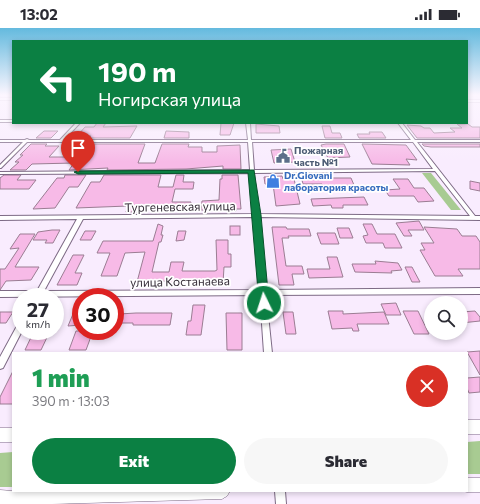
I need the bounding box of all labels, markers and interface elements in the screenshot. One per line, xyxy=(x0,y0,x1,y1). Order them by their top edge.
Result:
text: 13:02 xyxy=(20,5,58,23)
text: 190 m xyxy=(98,54,176,88)
icon: left xyxy=(32,56,84,108)
text: Ногирская улица xyxy=(98,88,241,110)
pin xyxy=(61,131,95,172)
icon: arrive xyxy=(67,137,89,159)
place label: Пожарная часть №1 xyxy=(294,144,343,168)
public building icon: Пожарная часть №1 xyxy=(275,148,291,164)
place label: Dr.Giovani лаборатория красоты xyxy=(284,169,389,193)
shop icon: Dr.Giovani лаборатория красоты xyxy=(265,173,281,189)
street label: Тургеневская улица xyxy=(124,198,236,214)
street label: улица Костанаева xyxy=(130,273,230,289)
position arrow xyxy=(243,282,285,324)
speed limit sign: 30 xyxy=(72,288,124,340)
map controls xyxy=(424,296,468,340)
button: search xyxy=(424,296,468,340)
text: 27 xyxy=(27,297,49,321)
text: km/h xyxy=(26,318,50,330)
text: 1 min xyxy=(32,363,90,392)
button: close xyxy=(406,365,448,407)
text: 390 m · 13:03 xyxy=(32,393,110,409)
button: Exit xyxy=(32,438,236,484)
button: Share xyxy=(244,438,448,484)

